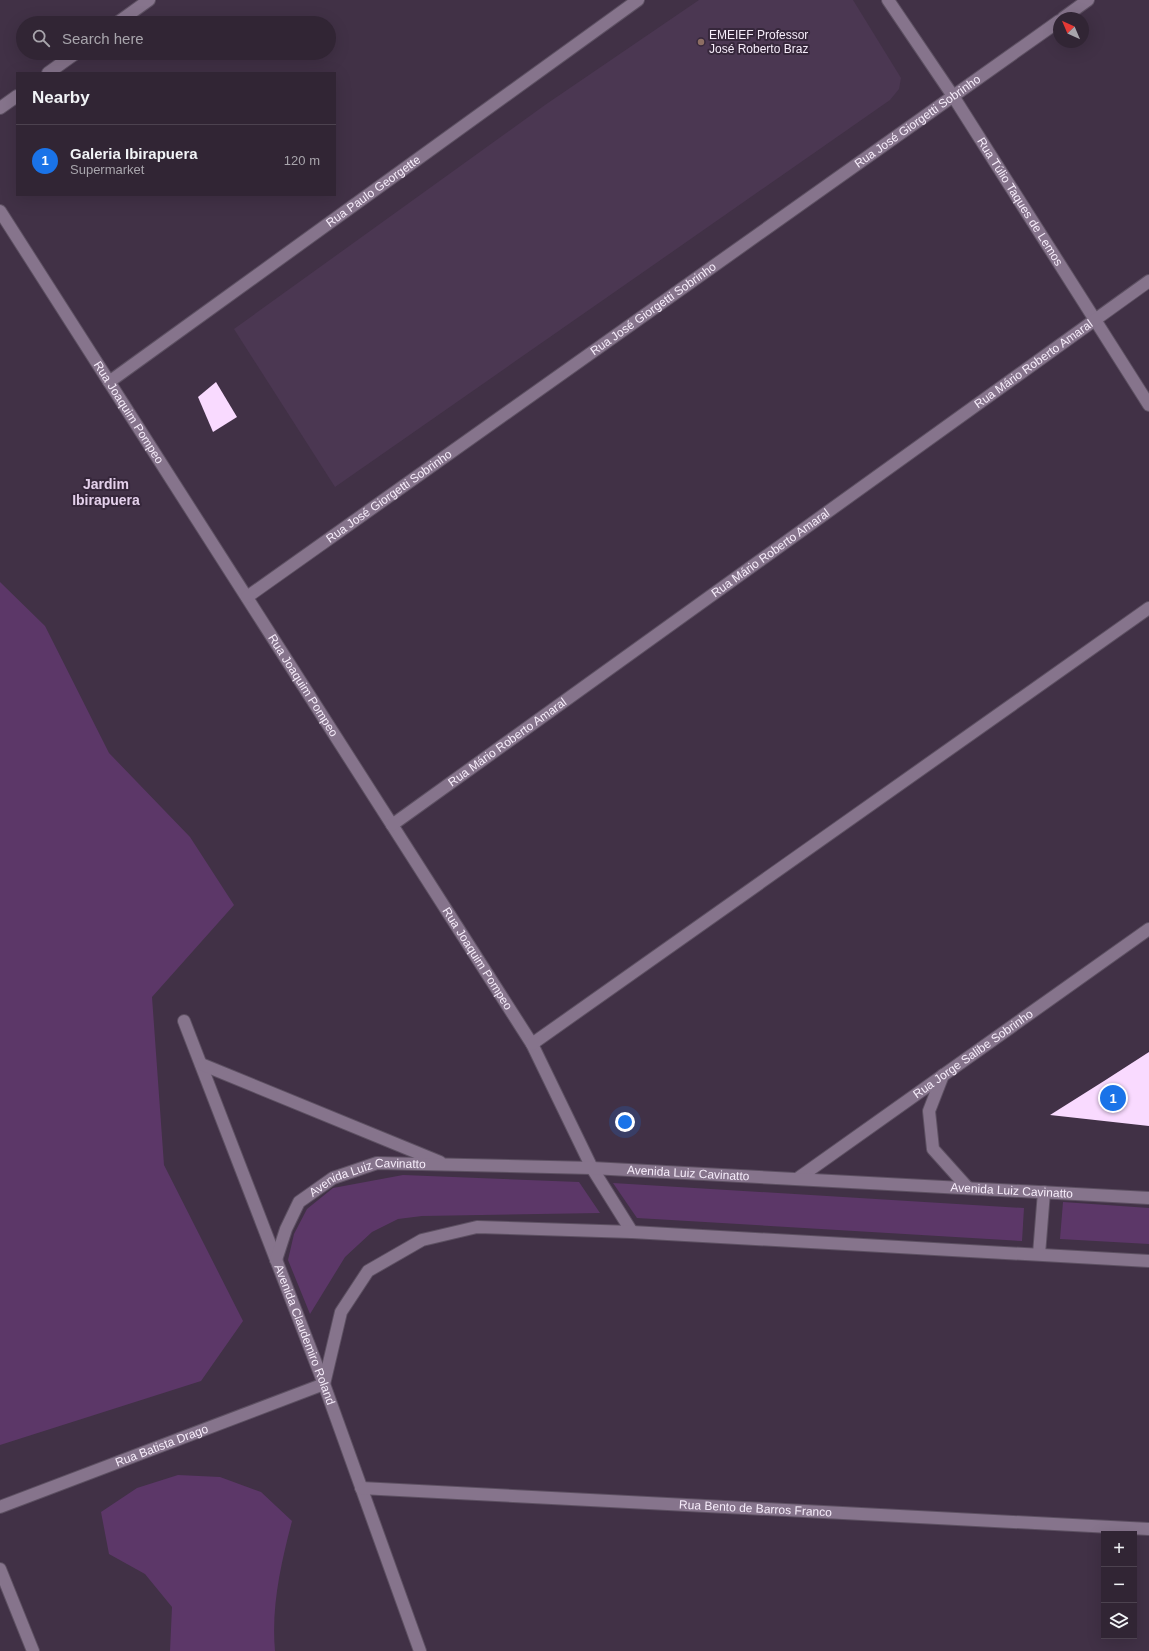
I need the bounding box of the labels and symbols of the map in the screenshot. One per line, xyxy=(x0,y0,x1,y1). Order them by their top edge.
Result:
north arrow xyxy=(1053,12,1089,48)
place label: EMEIEF Professor José Roberto Braz xyxy=(709,28,808,56)
marker: EMEIEF Professor José Roberto Braz xyxy=(696,37,706,47)
street label: Rua José Giorgetti Sobrinho xyxy=(852,72,983,171)
street label: Rua Túlio Taques de Lemos xyxy=(974,135,1066,268)
street label: Rua Paulo Georgette xyxy=(323,152,423,230)
street label: Rua José Giorgetti Sobrinho xyxy=(588,259,719,358)
street label: Rua Mário Roberto Amaral xyxy=(972,317,1095,411)
street label: Rua Joaquim Pompeo xyxy=(91,359,167,467)
street label: Rua José Giorgetti Sobrinho xyxy=(323,447,455,546)
district label: Jardim Ibirapuera xyxy=(72,476,140,508)
street label: Rua Mário Roberto Amaral xyxy=(709,506,832,600)
street label: Rua Joaquim Pompeo xyxy=(265,632,341,740)
street label: Rua Mário Roberto Amaral xyxy=(445,695,569,789)
street label: Rua Joaquim Pompeo xyxy=(440,905,515,1013)
street label: Rua Jorge Salibe Sobrinho xyxy=(910,1006,1036,1101)
pin: 1 xyxy=(1100,1083,1126,1113)
your location xyxy=(615,1112,635,1132)
street label: Avenida Luiz Cavinatto xyxy=(306,1156,426,1200)
street label: Avenida Luiz Cavinatto xyxy=(627,1163,750,1183)
street label: Avenida Luiz Cavinatto xyxy=(950,1180,1074,1201)
street label: Avenida Claudemiro Roland xyxy=(271,1262,338,1407)
street label: Rua Batista Drago xyxy=(113,1422,210,1470)
street label: Rua Bento de Barros Franco xyxy=(679,1498,833,1520)

